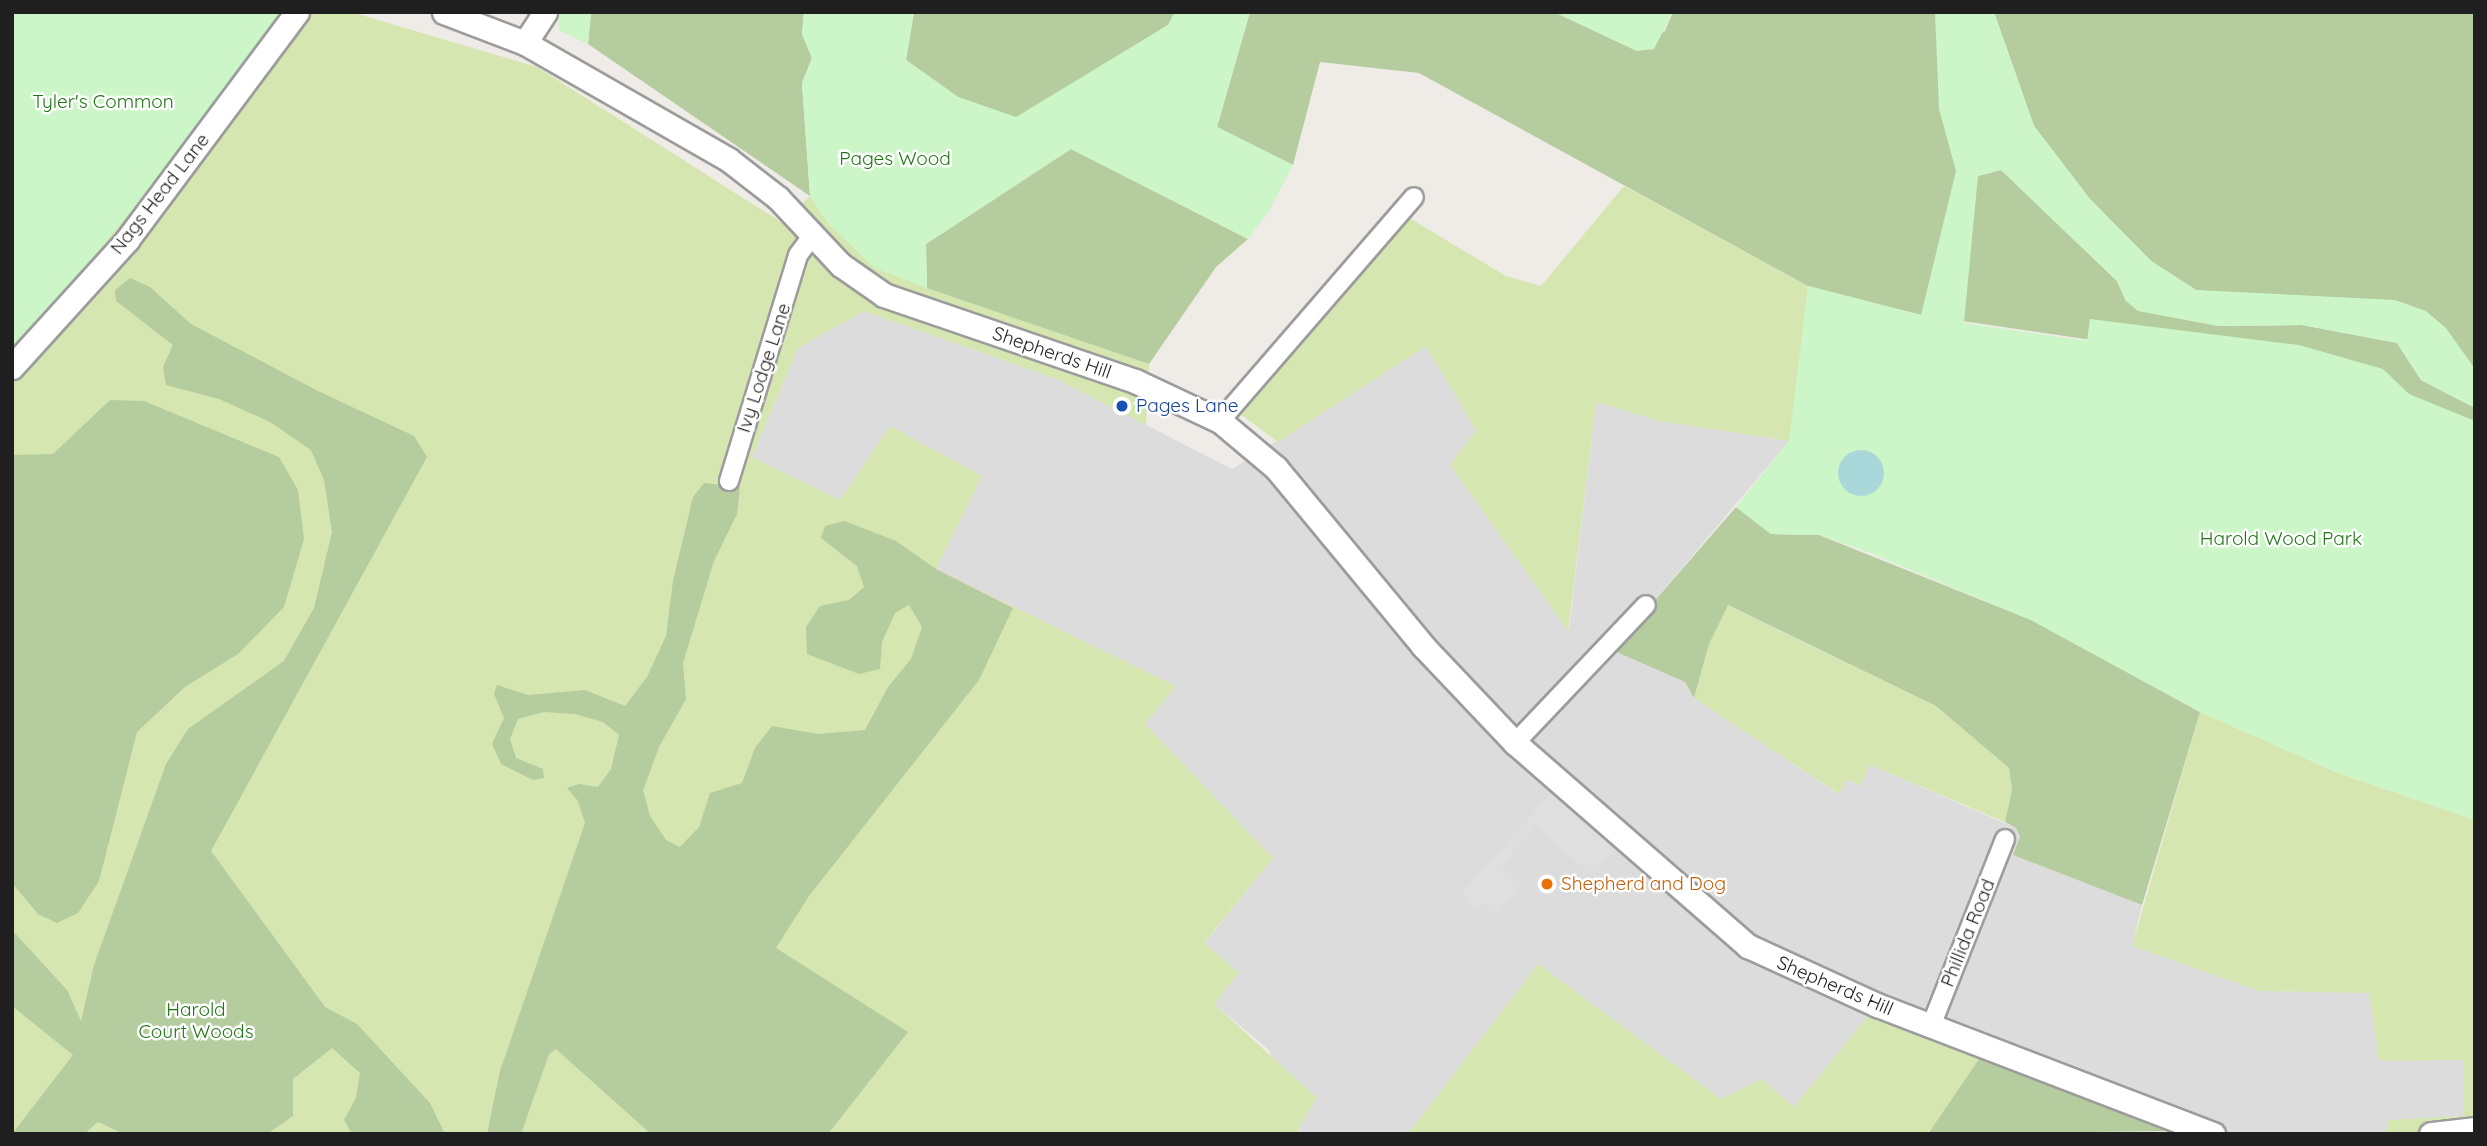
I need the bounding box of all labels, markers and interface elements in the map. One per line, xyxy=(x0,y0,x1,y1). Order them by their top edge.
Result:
park label: Tyler's Common xyxy=(32,91,174,113)
street label: Nags Head Lane xyxy=(106,129,214,259)
park label: Pages Wood xyxy=(839,148,951,170)
street label: Ivy Lodge Lane xyxy=(732,300,796,436)
street label: Shepherds Hill xyxy=(990,322,1114,384)
place label: Pages Lane xyxy=(1136,395,1238,417)
marker: Pages Lane xyxy=(1114,398,1130,414)
park label: Harold Wood Park xyxy=(2200,528,2362,550)
place label: Shepherd and Dog xyxy=(1561,873,1726,895)
marker: Shepherd and Dog xyxy=(1539,876,1555,892)
street label: Phillida Road xyxy=(1936,876,2000,990)
street label: Shepherds Hill xyxy=(1773,951,1897,1021)
park label: Harold Court Woods xyxy=(138,999,254,1043)

